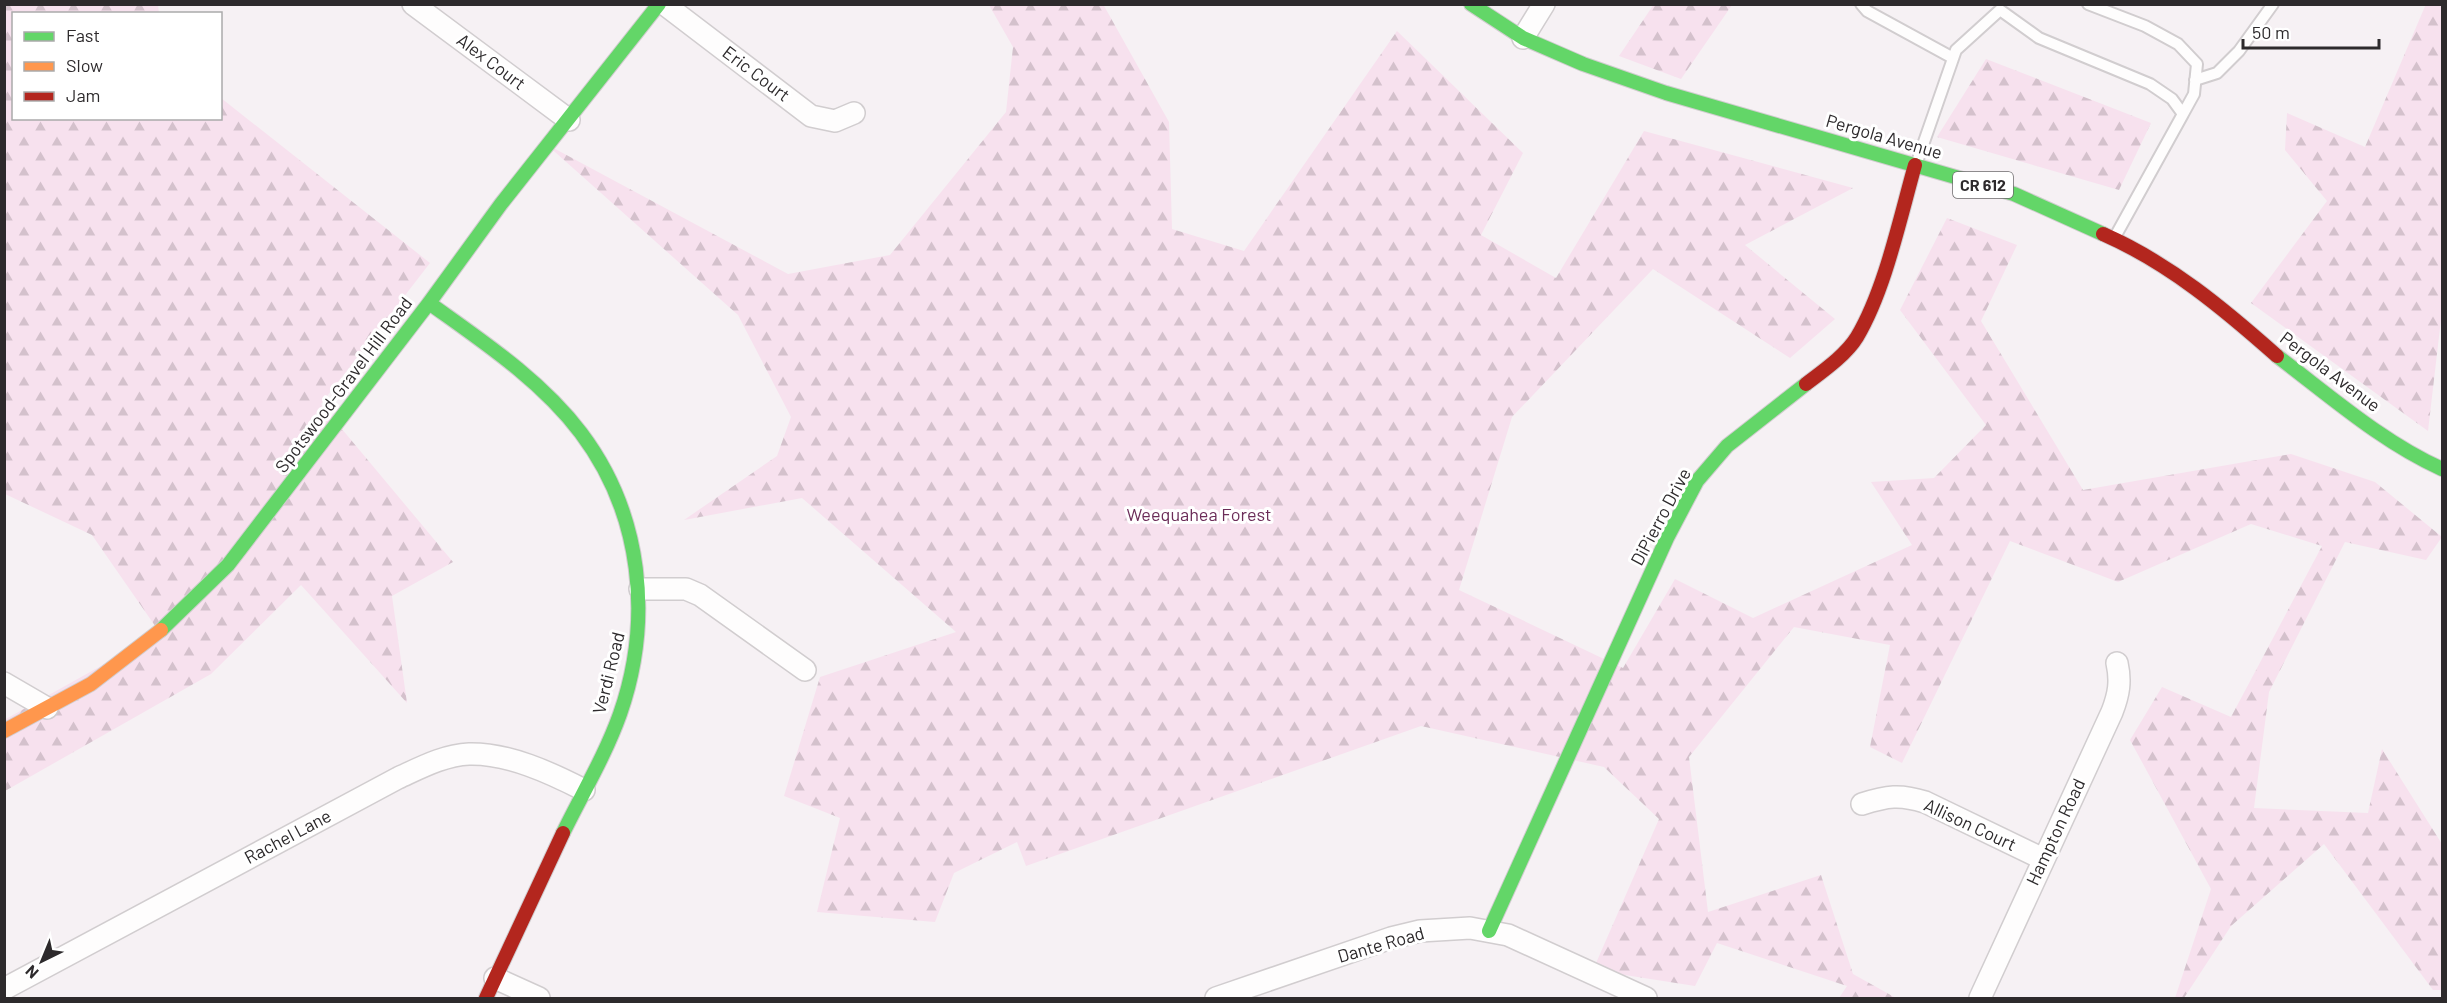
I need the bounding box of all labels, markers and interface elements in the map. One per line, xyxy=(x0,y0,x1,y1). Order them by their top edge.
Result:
legend xyxy=(12,12,222,120)
scale bar xyxy=(2243,12,2380,50)
text: 50 m xyxy=(2252,21,2290,43)
text: Fast xyxy=(66,24,100,46)
street label: Alex Court xyxy=(453,28,530,94)
street label: Eric Court xyxy=(719,41,795,106)
text: Slow xyxy=(66,54,103,76)
text: Jam xyxy=(66,84,100,106)
street label: Pergola Avenue xyxy=(1824,109,1945,163)
road number: CR 612 xyxy=(1953,172,2013,198)
street label: Spotswood-Gravel Hill Road xyxy=(270,292,416,477)
street label: Pergola Avenue xyxy=(2276,326,2385,416)
street label: DiPierro Drive xyxy=(1625,464,1695,569)
park label: Weequahea Forest xyxy=(1126,503,1272,525)
street label: Verdi Road xyxy=(587,630,629,716)
street label: Hampton Road xyxy=(2021,775,2089,888)
street label: Allison Court xyxy=(1921,793,2020,855)
street label: Rachel Lane xyxy=(240,804,335,868)
street label: Dante Road xyxy=(1335,921,1427,967)
north arrow xyxy=(12,931,72,991)
text: N xyxy=(21,962,42,983)

